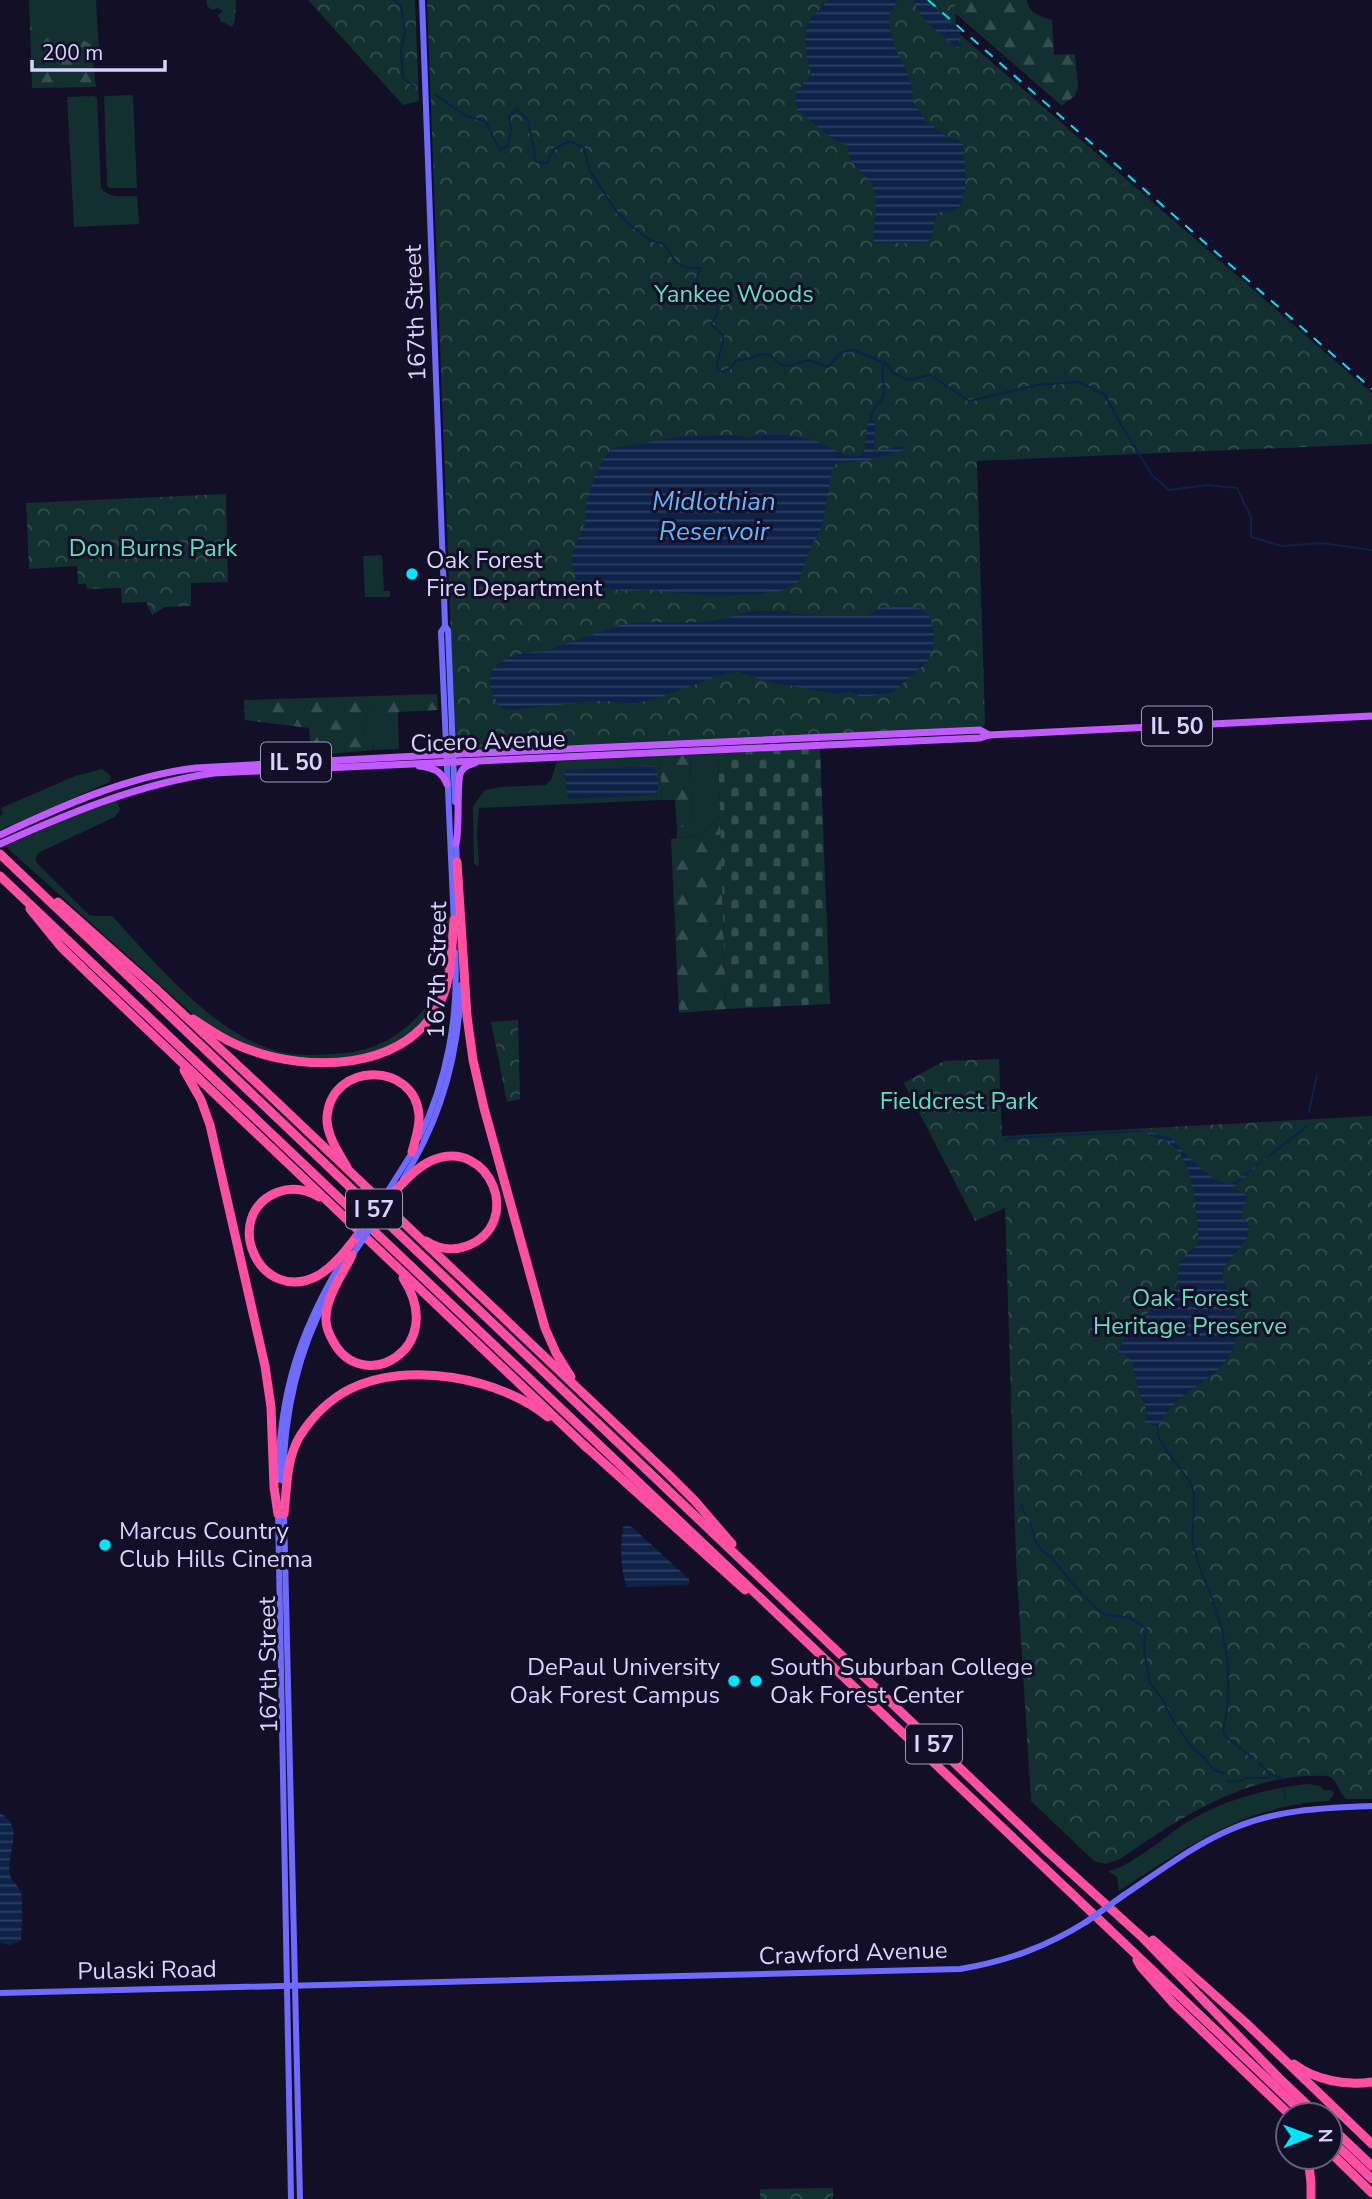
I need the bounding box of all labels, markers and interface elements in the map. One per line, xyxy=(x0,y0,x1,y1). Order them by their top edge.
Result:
scale bar xyxy=(32,28,164,72)
text: 200 m xyxy=(42,39,103,67)
street label: 167th Street xyxy=(397,243,433,382)
park label: Yankee Woods xyxy=(653,278,814,310)
water label: Midlothian Reservoir xyxy=(652,484,776,549)
park label: Don Burns Park xyxy=(69,532,238,564)
place label: Oak Forest Fire Department xyxy=(426,544,603,604)
marker: Oak Forest Fire Department xyxy=(404,566,420,582)
road number: IL 50 xyxy=(1142,706,1212,746)
street label: Cicero Avenue xyxy=(410,722,566,760)
road number: IL 50 xyxy=(261,742,331,782)
street label: 167th Street xyxy=(420,901,454,1039)
park label: Fieldcrest Park xyxy=(880,1085,1039,1117)
road number: I 57 xyxy=(346,1190,402,1228)
park label: Oak Forest Heritage Preserve xyxy=(1093,1282,1287,1342)
place label: Marcus Country Club Hills Cinema xyxy=(119,1515,313,1575)
marker: Marcus Country Club Hills Cinema xyxy=(97,1537,113,1553)
street label: 167th Street xyxy=(251,1596,285,1734)
place label: DePaul University Oak Forest Campus xyxy=(509,1651,721,1711)
place label: South Suburban College Oak Forest Center xyxy=(770,1651,1033,1711)
marker: DePaul University Oak Forest Campus xyxy=(726,1673,742,1689)
marker: South Suburban College Oak Forest Center xyxy=(748,1673,764,1689)
road number: I 57 xyxy=(906,1724,962,1764)
street label: Crawford Avenue xyxy=(758,1934,948,1972)
street label: Pulaski Road xyxy=(77,1953,217,1987)
north arrow xyxy=(1274,2101,1344,2171)
text: N xyxy=(1312,2128,1338,2143)

